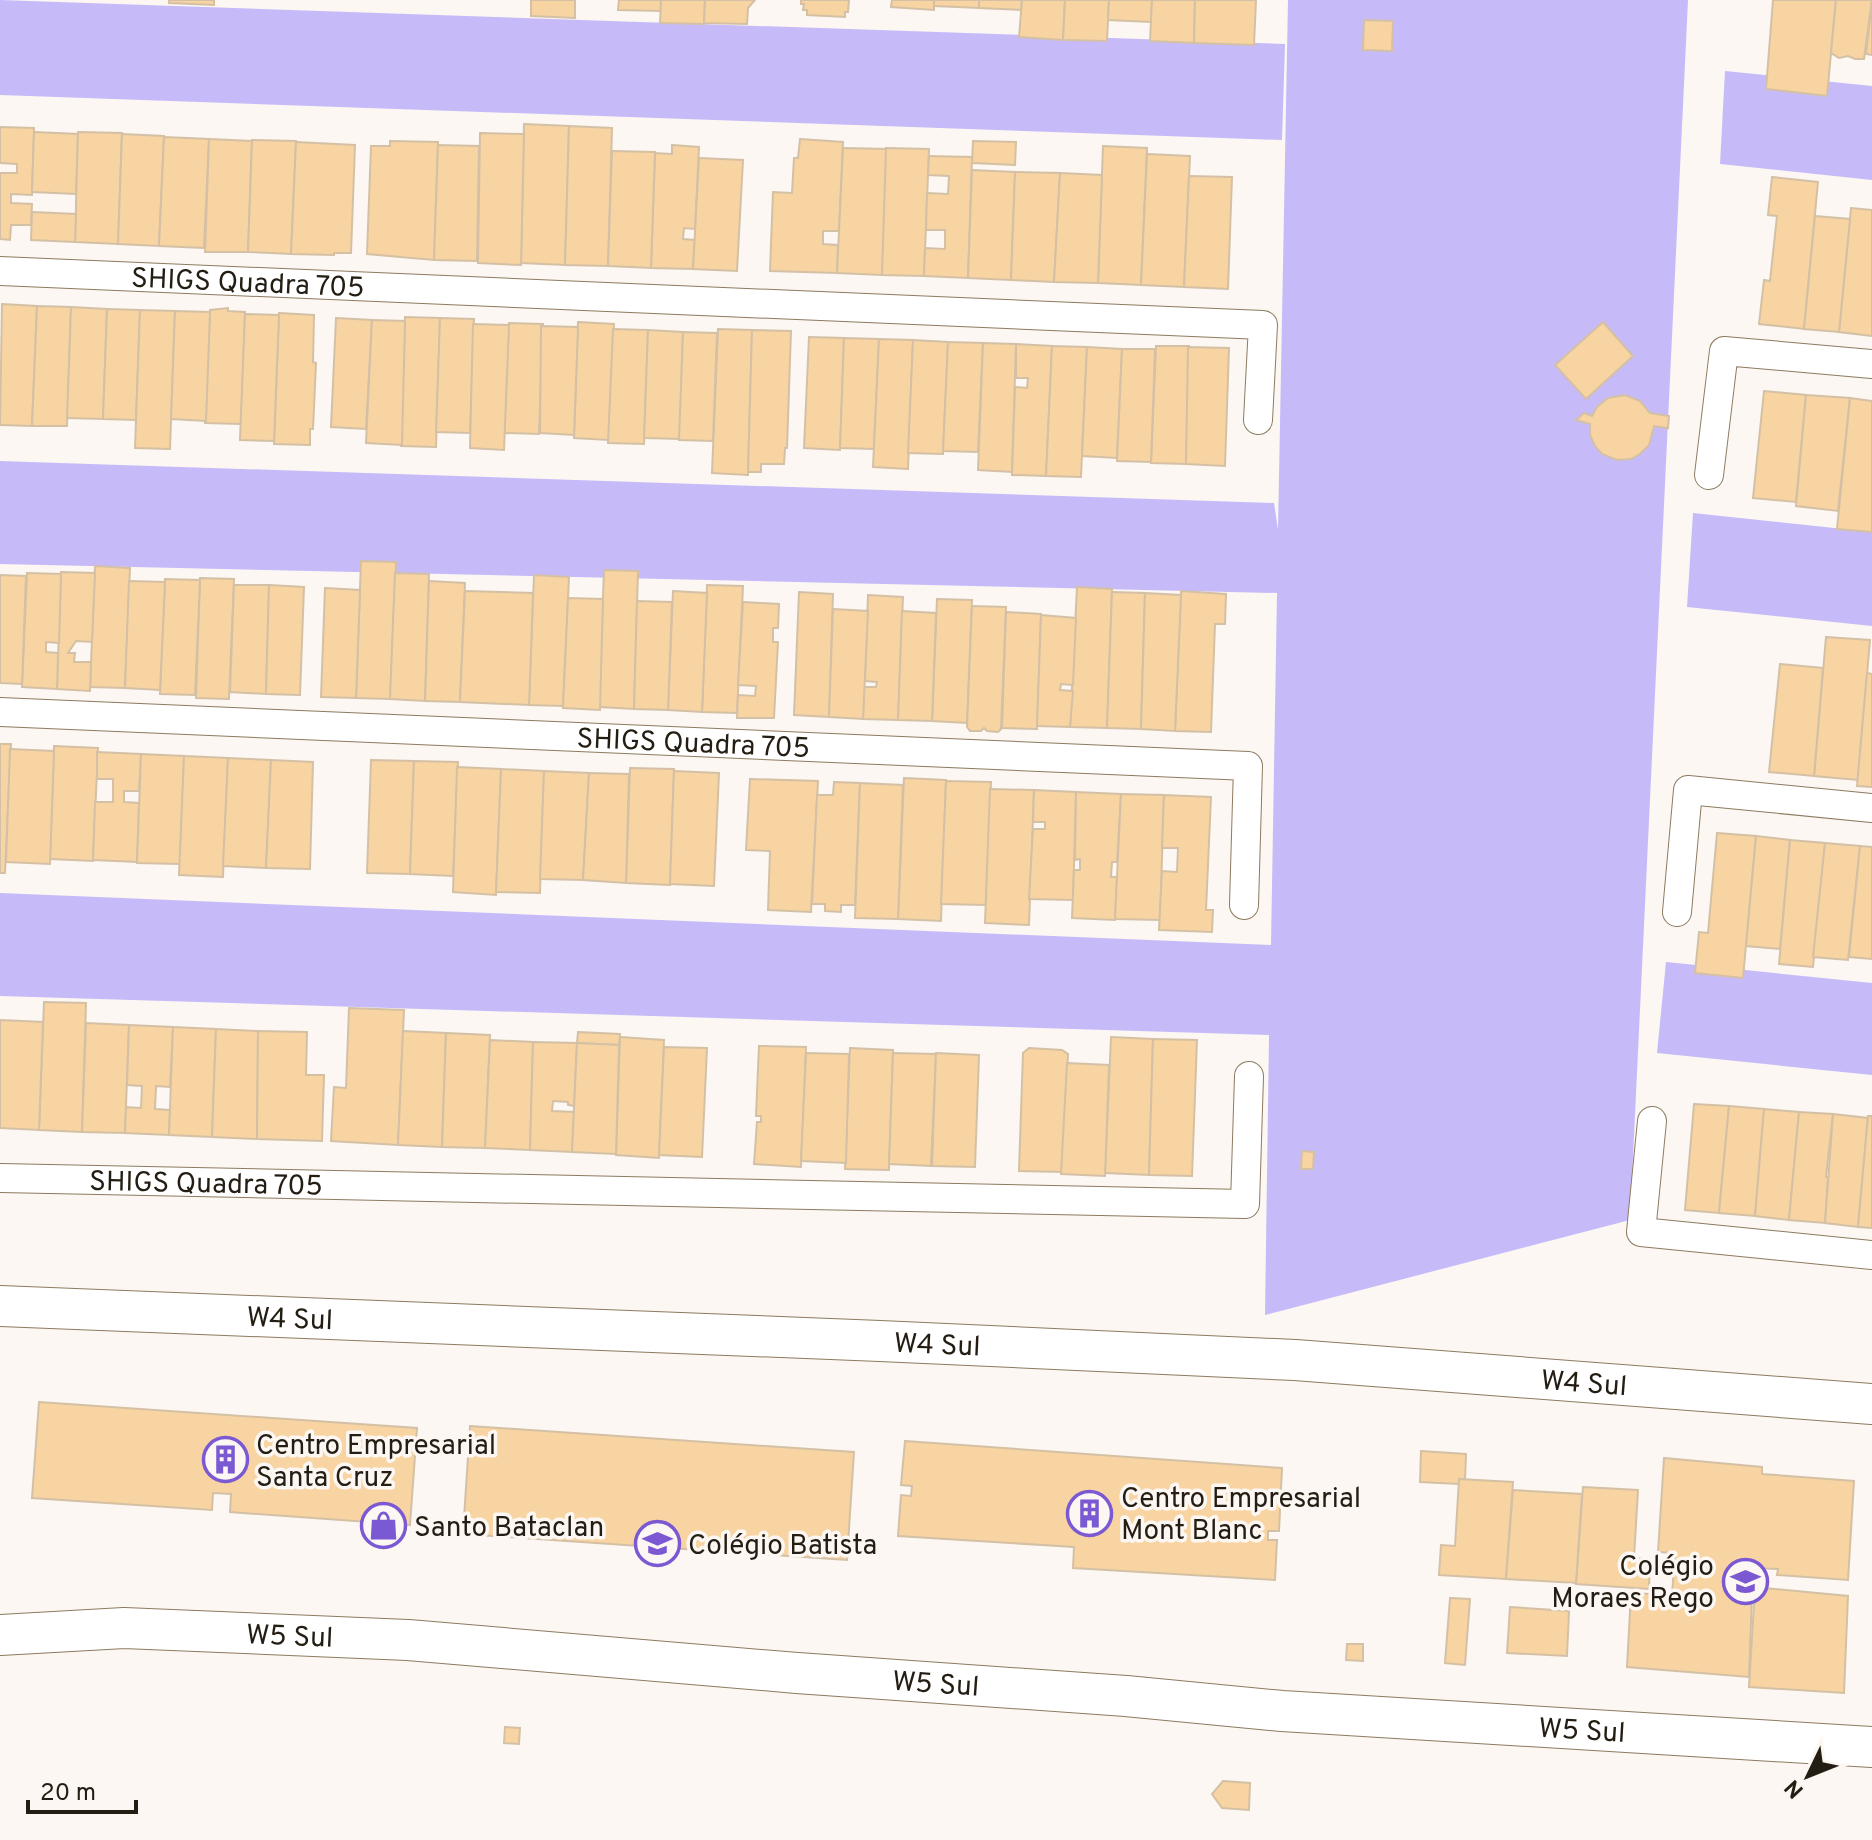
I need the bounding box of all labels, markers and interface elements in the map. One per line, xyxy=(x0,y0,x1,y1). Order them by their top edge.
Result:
street label: SHIGS Quadra 705 xyxy=(130,262,365,308)
street label: SHIGS Quadra 705 xyxy=(576,722,811,768)
street label: SHIGS Quadra 705 xyxy=(89,1165,323,1206)
street label: W4 Sul xyxy=(246,1301,334,1340)
street label: W4 Sul xyxy=(893,1327,981,1367)
street label: W4 Sul xyxy=(1539,1364,1628,1406)
place label: Centro Empresarial Santa Cruz xyxy=(256,1429,496,1497)
building icon: Centro Empresarial Santa Cruz xyxy=(201,1436,249,1484)
place label: Centro Empresarial Mont Blanc xyxy=(1121,1482,1361,1550)
building icon: Centro Empresarial Mont Blanc xyxy=(1066,1489,1114,1537)
shop icon: Santo Bataclan xyxy=(359,1502,407,1550)
place label: Santo Bataclan xyxy=(414,1511,604,1547)
school or university icon: Colégio Batista xyxy=(633,1520,681,1568)
place label: Colégio Batista xyxy=(688,1529,877,1565)
place label: Colégio Moraes Rego xyxy=(1551,1550,1714,1618)
school or university icon: Colégio Moraes Rego xyxy=(1721,1557,1769,1605)
street label: W5 Sul xyxy=(245,1618,334,1658)
street label: W5 Sul xyxy=(891,1665,980,1707)
street label: W5 Sul xyxy=(1537,1712,1626,1753)
north arrow xyxy=(1768,1736,1848,1816)
scale bar xyxy=(28,1764,136,1814)
text: N xyxy=(1780,1773,1810,1803)
text: 20 m xyxy=(40,1779,96,1809)

